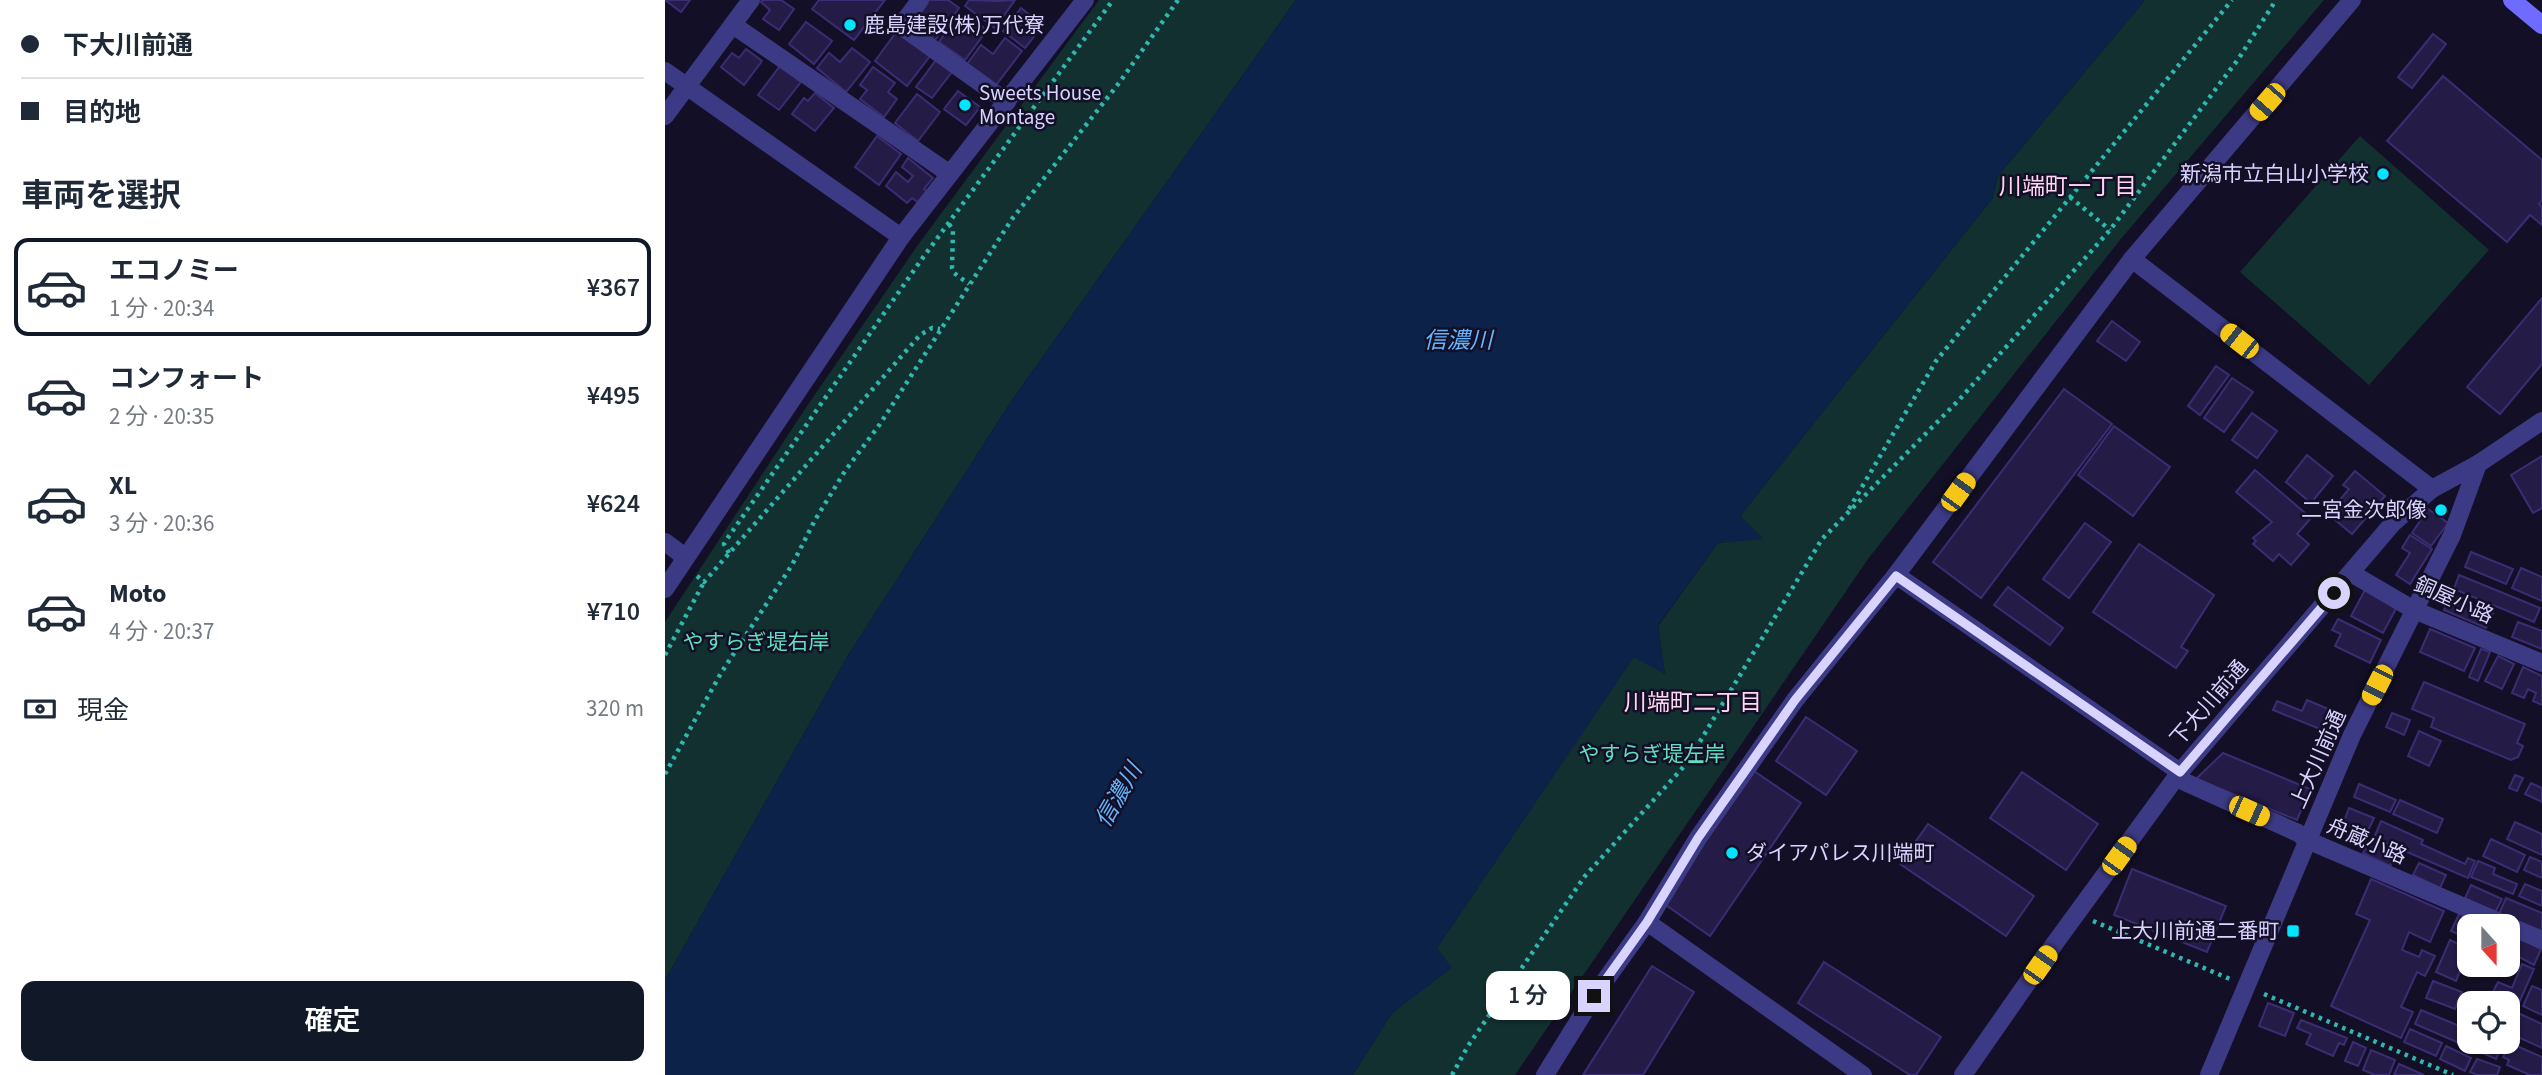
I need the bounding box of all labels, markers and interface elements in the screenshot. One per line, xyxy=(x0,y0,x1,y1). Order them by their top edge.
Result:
place label: 鹿島建設(株)万代寮 xyxy=(864,10,1045,40)
marker: 鹿島建設(株)万代寮 xyxy=(842,17,858,33)
text: 下大川前通 xyxy=(63,27,193,64)
place label: Sweets House Montage xyxy=(979,78,1101,132)
car xyxy=(2246,79,2289,125)
text: 目的地 xyxy=(63,94,141,131)
marker: Sweets House Montage xyxy=(957,97,973,113)
place label: 新潟市立白山小学校 xyxy=(2180,159,2369,189)
marker: 新潟市立白山小学校 xyxy=(2375,166,2391,182)
district label: 川端町一丁目 xyxy=(1999,170,2137,203)
text: 車両を選択 xyxy=(21,173,181,219)
text: エコノミー xyxy=(109,252,239,289)
icon: car xyxy=(25,256,88,319)
text: ¥367 xyxy=(587,269,640,306)
text: 1 分 · 20:34 xyxy=(109,292,214,325)
car xyxy=(2216,320,2263,362)
water label: 信濃川 xyxy=(1424,324,1496,357)
text: コンフォート xyxy=(109,360,264,397)
icon: car xyxy=(25,364,88,427)
text: ¥495 xyxy=(587,377,640,414)
text: 2 分 · 20:35 xyxy=(109,400,214,433)
text: XL xyxy=(109,467,137,504)
car xyxy=(1938,469,1979,515)
icon: car xyxy=(25,472,88,535)
text: ¥624 xyxy=(587,485,640,522)
place label: 二宮金次郎像 xyxy=(2301,495,2427,525)
marker: 二宮金次郎像 xyxy=(2433,502,2449,518)
text: 3 分 · 20:36 xyxy=(109,507,214,540)
street label: 銅屋小路 xyxy=(2410,569,2498,631)
text: Moto xyxy=(109,575,166,612)
route start xyxy=(2318,577,2350,609)
icon: car xyxy=(25,580,88,643)
text: ¥710 xyxy=(587,593,640,630)
text: 4 分 · 20:37 xyxy=(109,615,214,648)
park label: やすらぎ堤右岸 xyxy=(683,627,830,657)
street label: 下大川前通 xyxy=(2163,654,2255,752)
car xyxy=(2359,662,2396,708)
district label: 川端町二丁目 xyxy=(1624,686,1762,719)
icon: cash xyxy=(21,690,59,728)
text: 現金 xyxy=(77,692,129,729)
text: 320 m xyxy=(586,692,644,725)
street label: 上大川前通 xyxy=(2283,705,2353,813)
park label: やすらぎ堤左岸 xyxy=(1579,739,1726,769)
water label: 信濃川 xyxy=(1087,755,1151,833)
car xyxy=(2226,793,2273,829)
street label: 舟蔵小路 xyxy=(2322,811,2412,871)
car xyxy=(2099,833,2140,879)
place label: ダイアパレス川端町 xyxy=(1746,838,1935,868)
marker: ダイアパレス川端町 xyxy=(1724,845,1740,861)
north arrow xyxy=(2457,914,2520,976)
map controls xyxy=(2457,914,2520,1054)
place label: 上大川前通二番町 xyxy=(2111,916,2279,946)
marker: 上大川前通二番町 xyxy=(2285,923,2301,939)
car xyxy=(2020,942,2061,988)
callout: 1 分 xyxy=(1485,972,1569,1020)
text: 1 分 xyxy=(1508,979,1548,1012)
route end xyxy=(1578,980,1610,1012)
button: 確定 xyxy=(21,981,644,1061)
button: locate xyxy=(2457,991,2520,1054)

